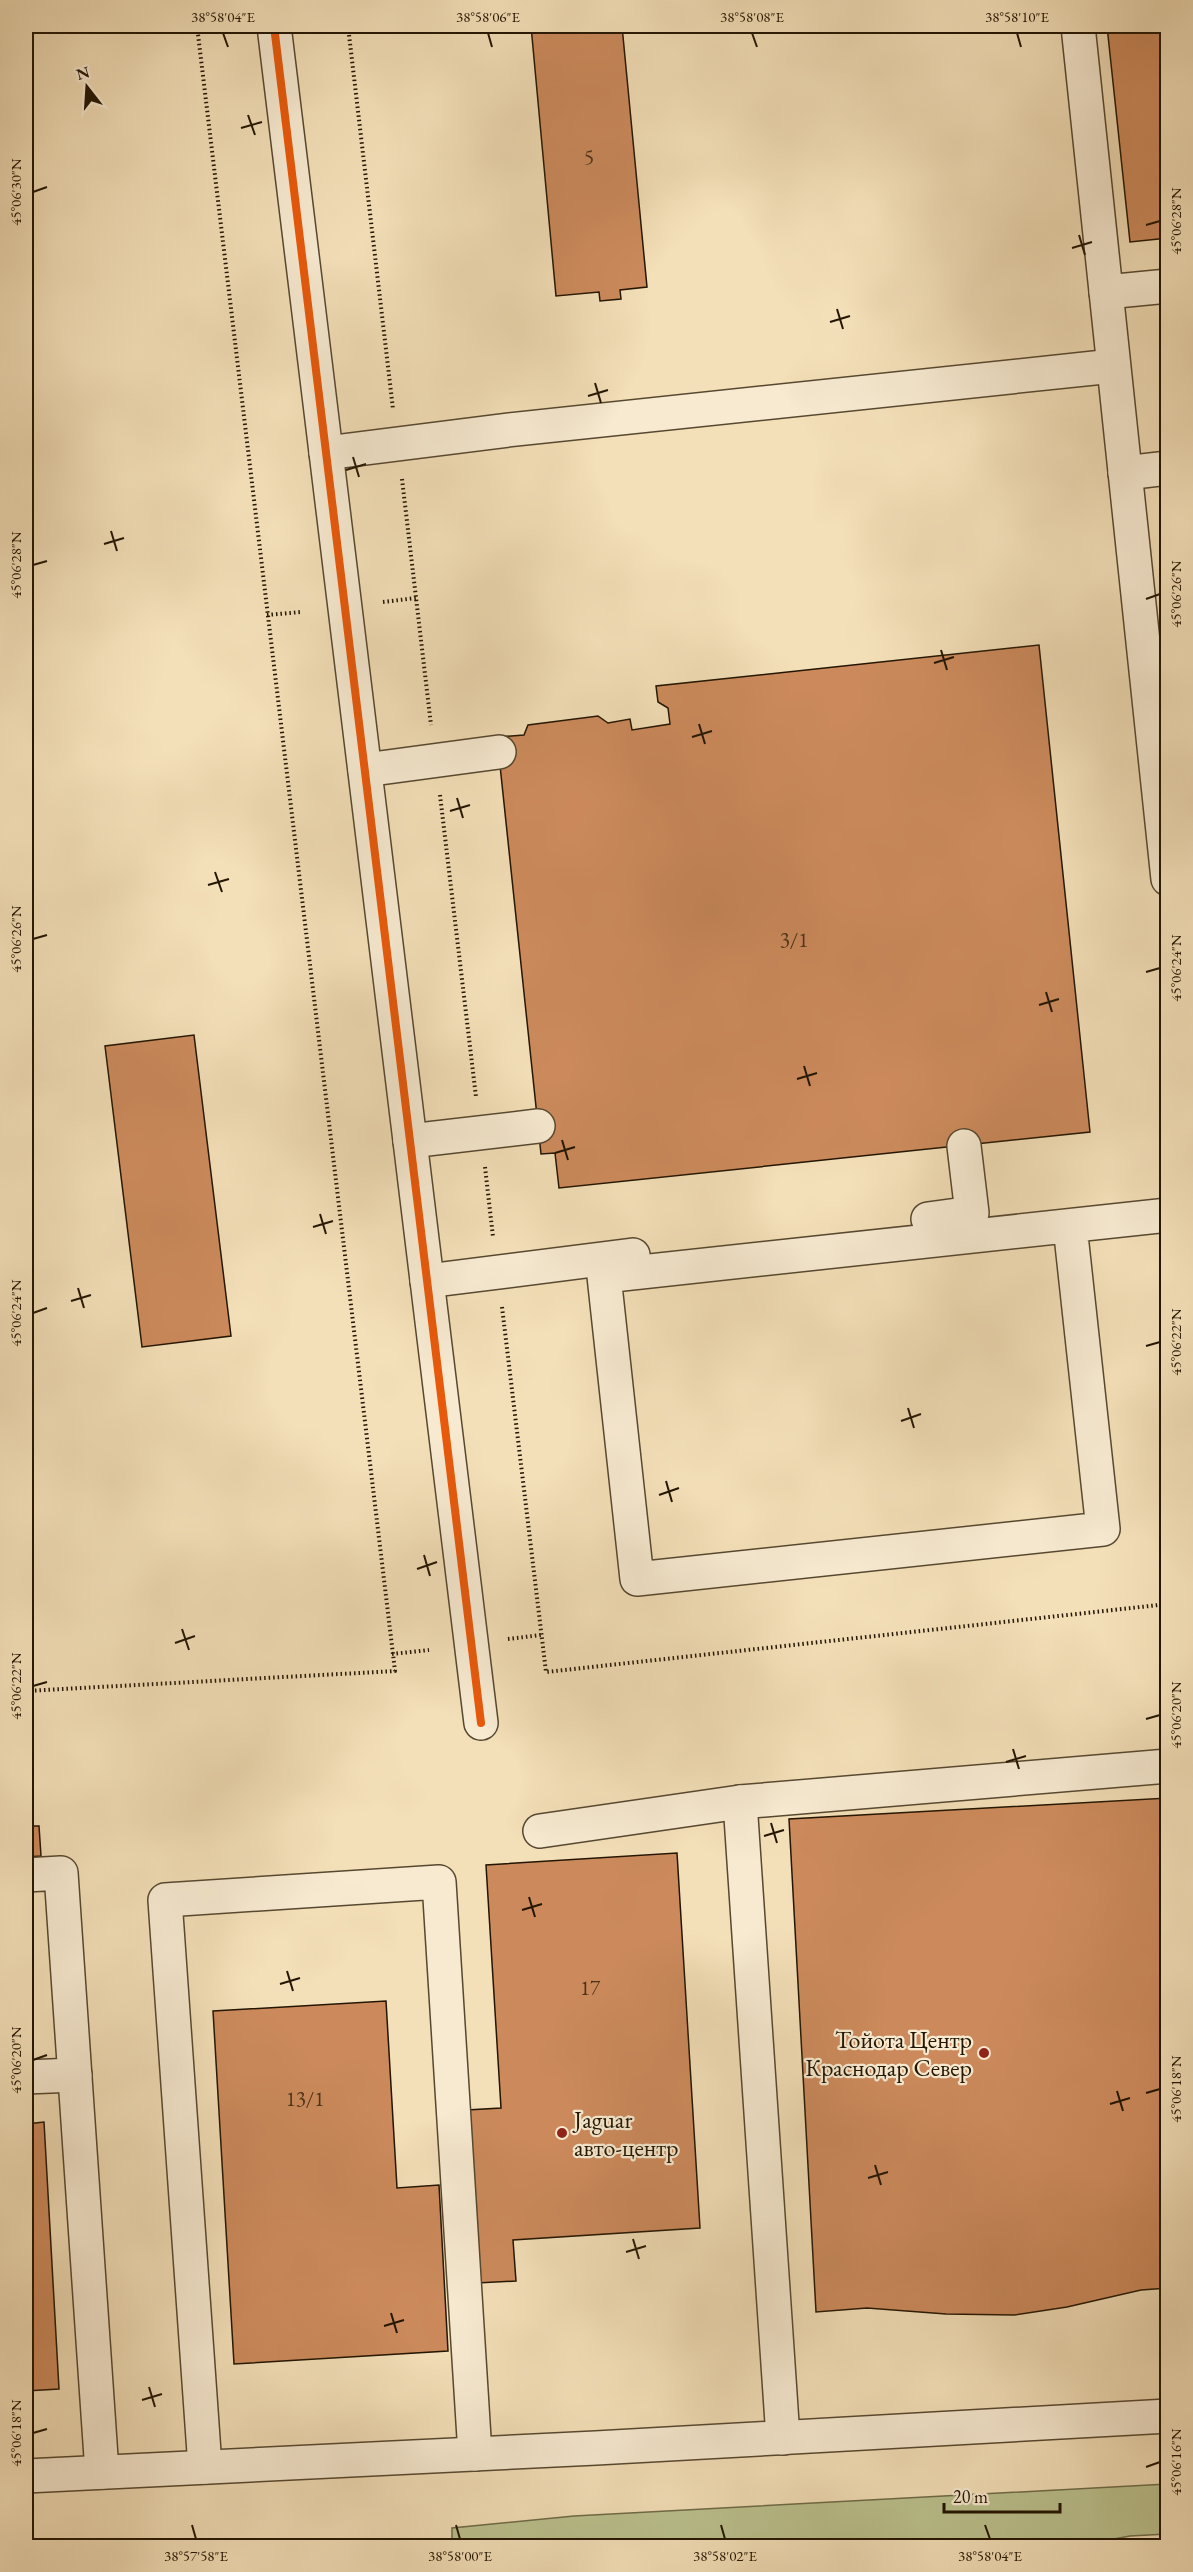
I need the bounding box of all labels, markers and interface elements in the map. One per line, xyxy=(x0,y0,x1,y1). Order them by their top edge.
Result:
text: 38°58'04"E xyxy=(191,7,256,26)
text: 38°58'06"E xyxy=(456,7,521,26)
text: 38°58'08"E xyxy=(720,7,785,26)
text: 38°58'10"E xyxy=(985,7,1050,26)
north arrow xyxy=(57,57,117,117)
text: N xyxy=(73,61,92,85)
house number: 5 xyxy=(584,143,594,170)
text: 45°06'30"N xyxy=(6,158,25,226)
text: 45°06'28"N xyxy=(1166,187,1185,255)
text: 45°06'28"N xyxy=(6,531,25,599)
text: 45°06'26"N xyxy=(1166,560,1185,628)
text: 45°06'26"N xyxy=(6,905,25,973)
house number: 3/1 xyxy=(780,926,808,953)
text: 45°06'24"N xyxy=(1166,934,1185,1002)
text: 45°06'24"N xyxy=(6,1279,25,1347)
text: 45°06'22"N xyxy=(1166,1308,1185,1376)
text: 45°06'22"N xyxy=(6,1652,25,1720)
text: 45°06'20"N xyxy=(1166,1681,1185,1749)
house number: 17 xyxy=(580,1974,601,2001)
place label: Тойота Центр Краснодар Север xyxy=(805,2024,972,2083)
text: 45°06'20"N xyxy=(6,2026,25,2094)
marker: Тойота Центр Краснодар Север xyxy=(977,2046,991,2060)
text: 45°06'18"N xyxy=(1166,2055,1185,2123)
house number: 13/1 xyxy=(286,2085,324,2112)
place label: Jaguar авто-центр xyxy=(572,2104,679,2163)
marker: Jaguar авто-центр xyxy=(555,2126,569,2140)
text: 45°06'18"N xyxy=(6,2399,25,2467)
text: 45°06'16"N xyxy=(1166,2428,1185,2496)
scale bar xyxy=(944,2476,1060,2514)
text: 20 m xyxy=(953,2485,988,2508)
text: 38°57'58"E xyxy=(164,2546,229,2565)
text: 38°58'00"E xyxy=(428,2546,493,2565)
text: 38°58'02"E xyxy=(693,2546,758,2565)
text: 38°58'04"E xyxy=(958,2546,1023,2565)

